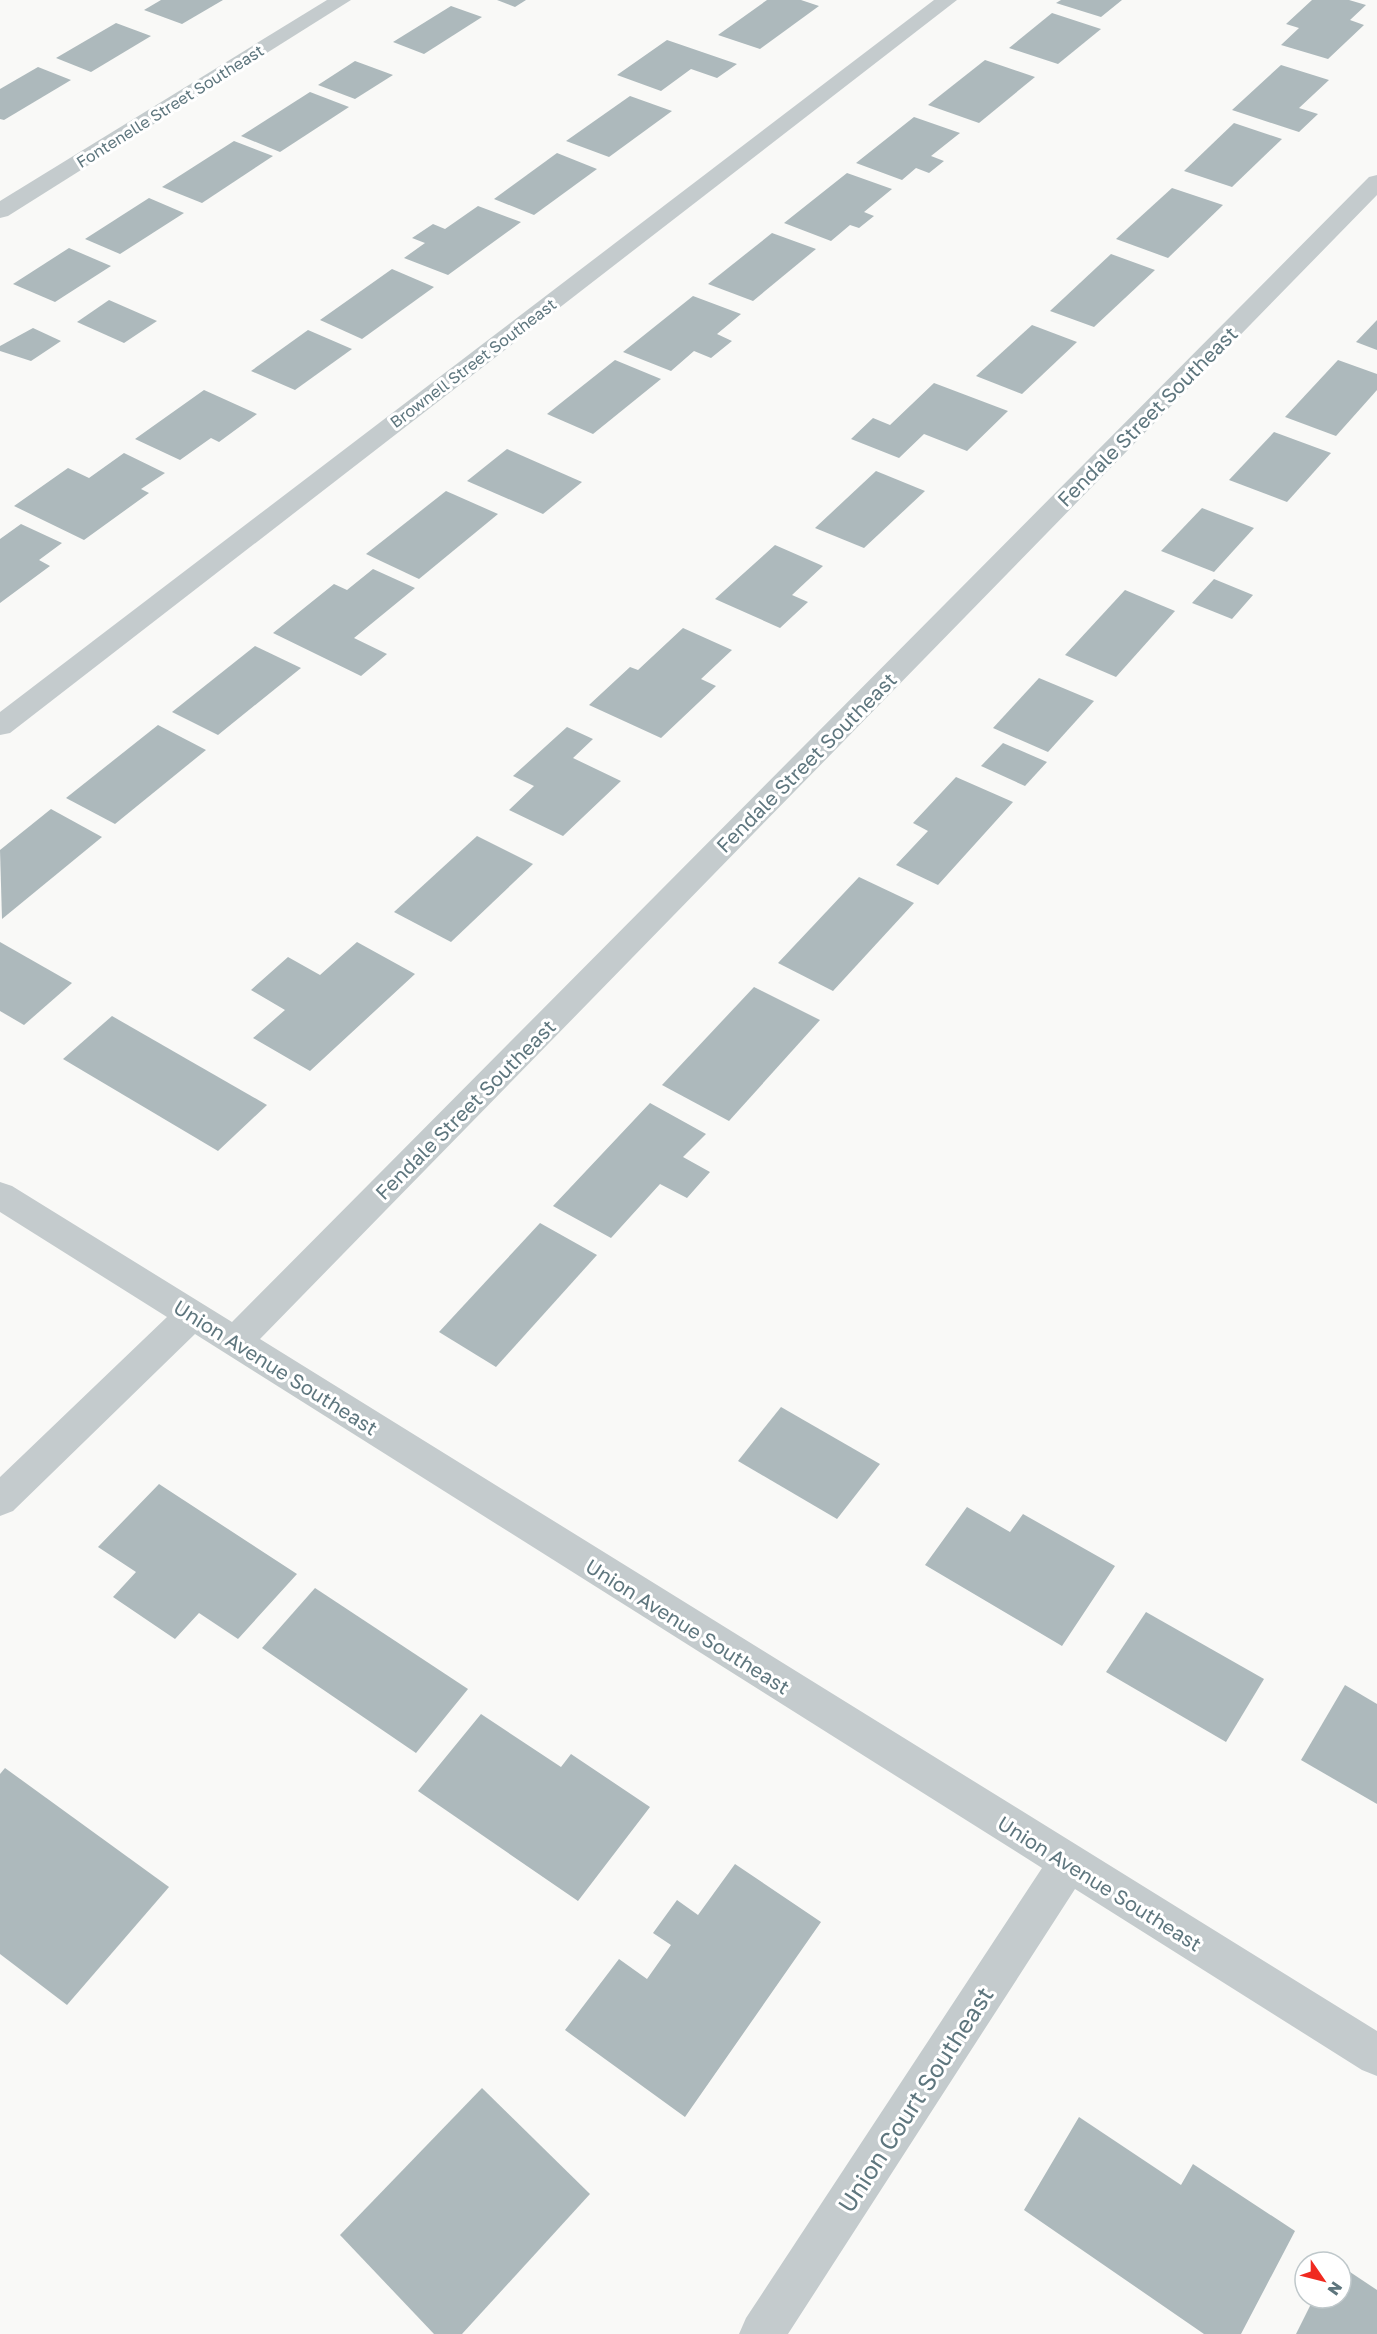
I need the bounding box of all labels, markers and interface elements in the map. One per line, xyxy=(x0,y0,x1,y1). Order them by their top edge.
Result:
street label: Fontenelle Street Southeast xyxy=(73,40,267,172)
street label: Brownell Street Southeast xyxy=(386,294,560,432)
street label: Fendale Street Southeast xyxy=(1052,321,1242,511)
street label: Fendale Street Southeast xyxy=(711,667,901,857)
street label: Fendale Street Southeast xyxy=(370,1014,560,1204)
street label: Union Avenue Southeast xyxy=(170,1294,382,1440)
street label: Union Avenue Southeast xyxy=(582,1553,794,1699)
street label: Union Avenue Southeast xyxy=(994,1810,1206,1956)
street label: Union Court Southeast xyxy=(831,1981,999,2217)
north arrow xyxy=(1293,2250,1353,2310)
text: N xyxy=(1324,2278,1347,2299)

